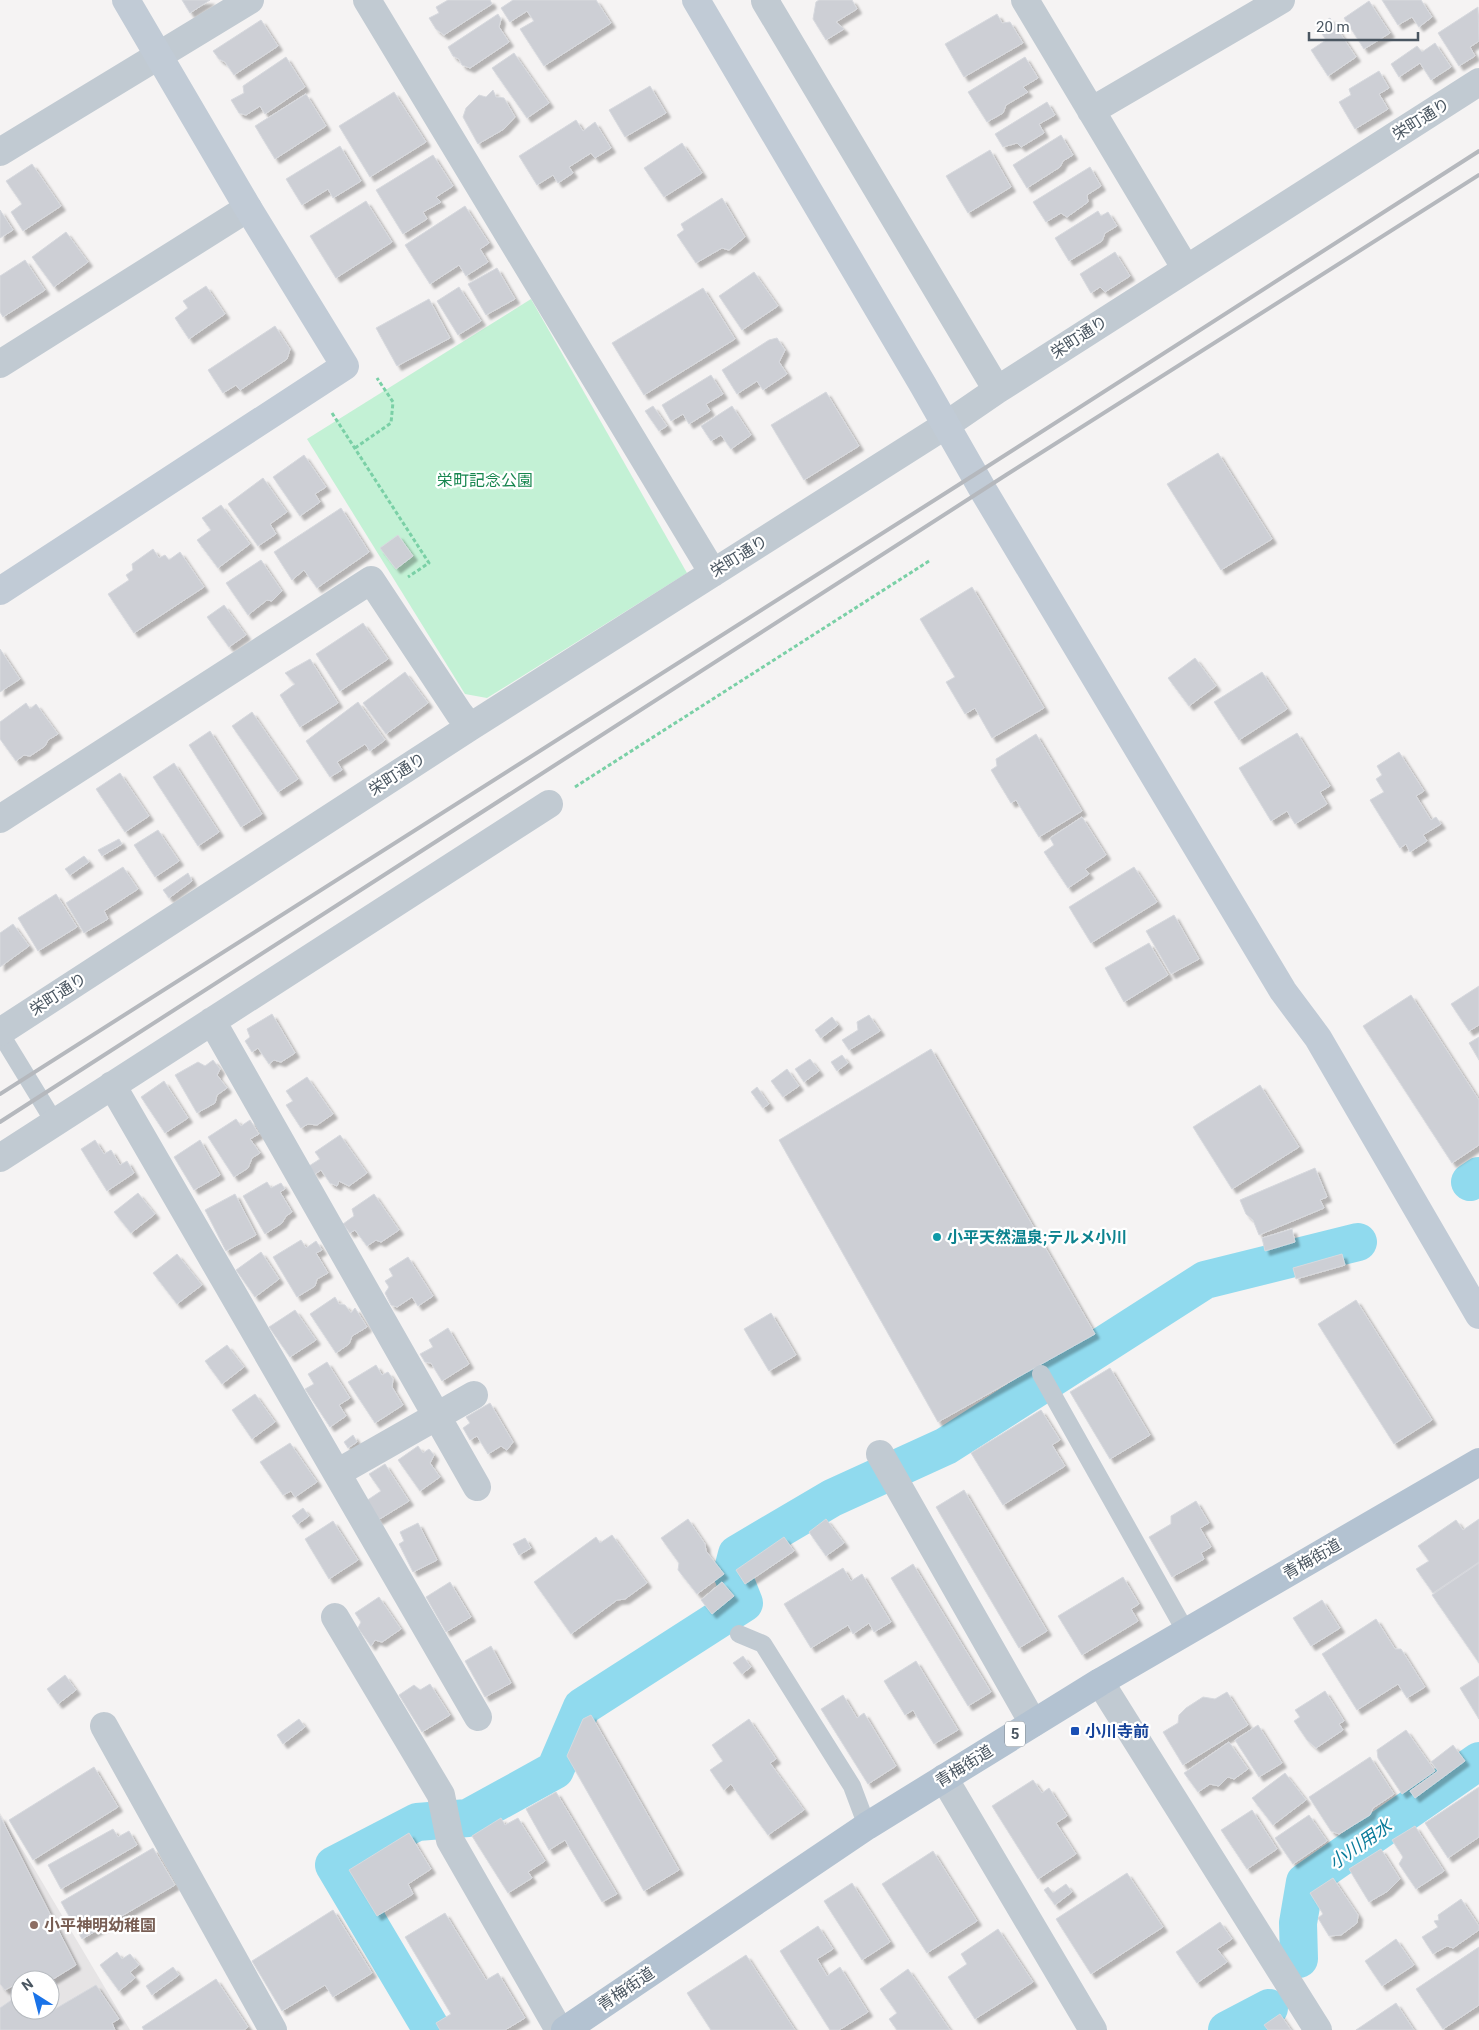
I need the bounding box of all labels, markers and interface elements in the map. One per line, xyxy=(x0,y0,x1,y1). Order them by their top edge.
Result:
scale bar xyxy=(1309,10,1418,42)
text: 20 m xyxy=(1316,18,1350,36)
street label: 栄町通り xyxy=(1389,94,1453,144)
street label: 栄町通り xyxy=(1047,312,1111,362)
park label: 栄町記念公園 xyxy=(437,471,533,490)
street label: 栄町通り xyxy=(707,531,771,581)
street label: 栄町通り xyxy=(365,749,429,799)
street label: 栄町通り xyxy=(26,969,90,1019)
place label: 小平天然温泉;テルメ小川 xyxy=(947,1228,1127,1247)
marker: 小平天然温泉;テルメ小川 xyxy=(931,1231,943,1243)
street label: 青梅街道 xyxy=(1280,1535,1344,1583)
road number: 5 xyxy=(1005,1722,1025,1746)
place label: 小川寺前 xyxy=(1085,1722,1149,1741)
marker: 小川寺前 xyxy=(1069,1725,1081,1737)
street label: 青梅街道 xyxy=(932,1741,996,1791)
water label: 小川用水 xyxy=(1324,1814,1397,1873)
place label: 小平神明幼稚園 xyxy=(44,1916,156,1935)
marker: 小平神明幼稚園 xyxy=(28,1919,40,1931)
street label: 青梅街道 xyxy=(594,1963,658,2015)
north arrow xyxy=(10,1970,60,2020)
text: N xyxy=(19,1975,36,1994)

